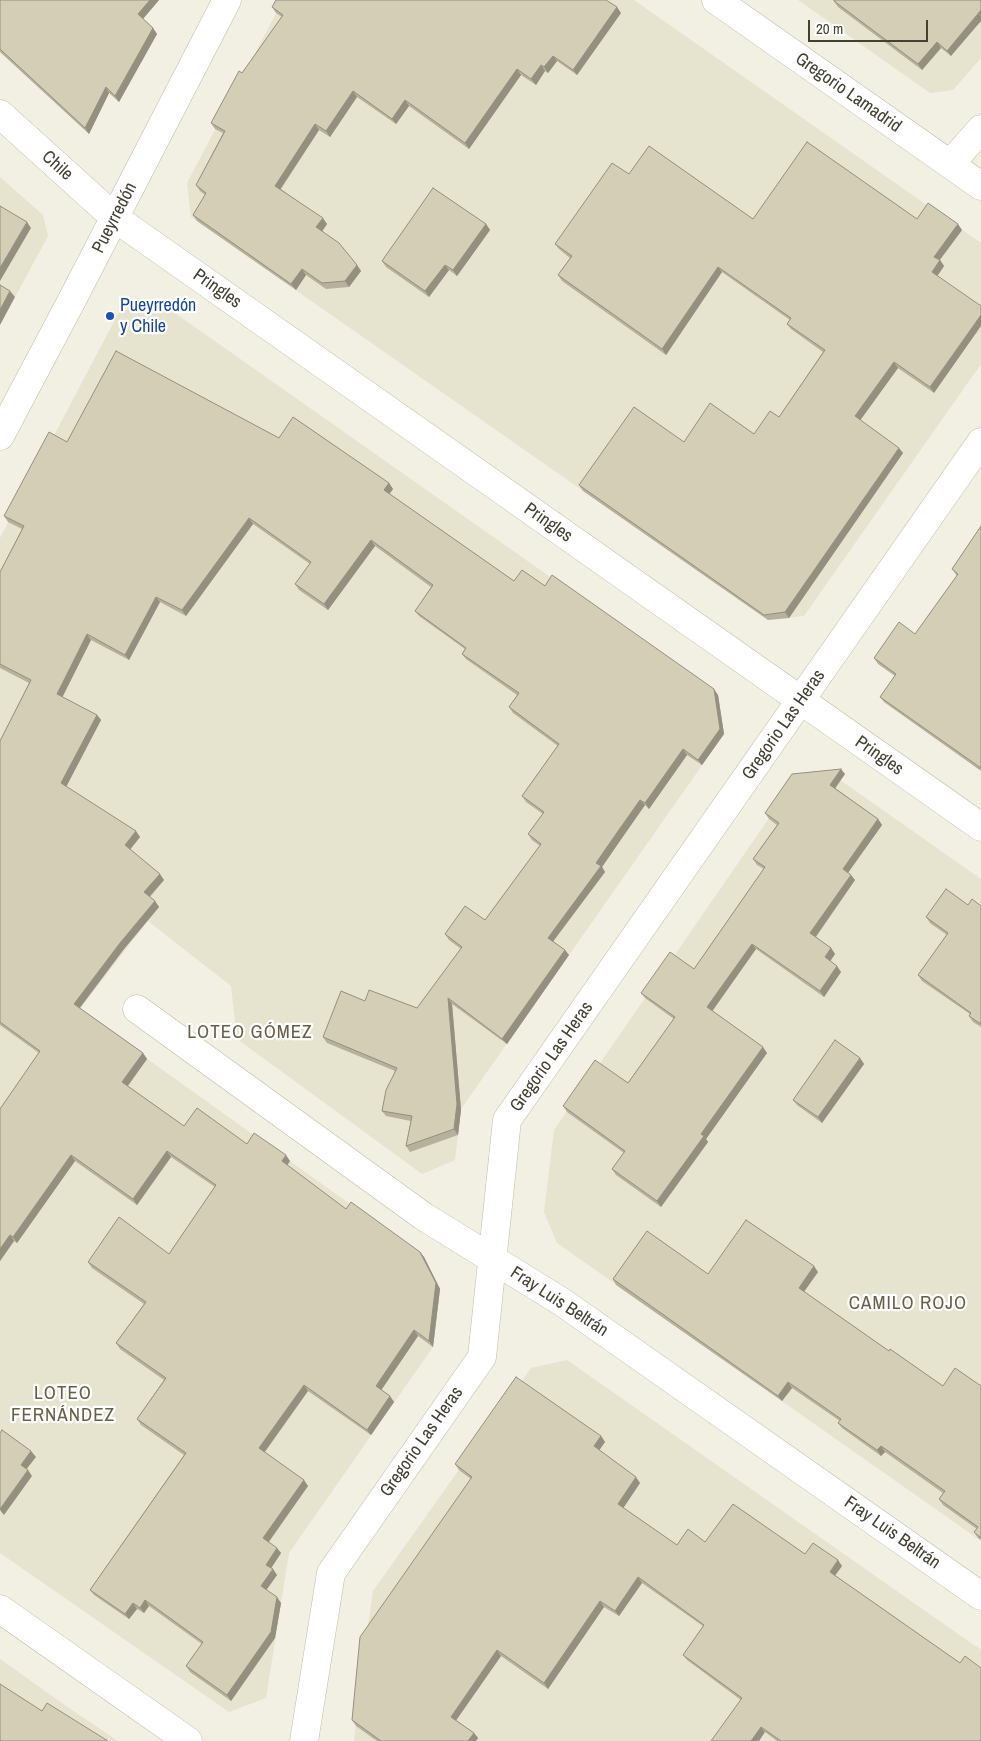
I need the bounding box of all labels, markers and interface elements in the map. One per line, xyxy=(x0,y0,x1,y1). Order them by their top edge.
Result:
scale bar xyxy=(811,10,931,42)
text: 20 m xyxy=(816,18,843,39)
street label: Gregorio Lamadrid xyxy=(791,48,905,138)
street label: Chile xyxy=(37,146,77,186)
street label: Pueyrredón xyxy=(88,179,142,257)
street label: Pringles xyxy=(189,265,245,313)
place label: Pueyrredón y Chile xyxy=(120,295,196,338)
marker: Pueyrredón y Chile xyxy=(104,310,116,322)
street label: Pringles xyxy=(520,499,576,547)
street label: Gregorio Las Heras xyxy=(738,666,830,784)
street label: Pringles xyxy=(851,732,907,780)
street label: Gregorio Las Heras xyxy=(506,998,598,1116)
district label: LOTEO GÓMEZ xyxy=(186,1022,314,1044)
street label: Fray Luis Beltrán xyxy=(506,1262,612,1342)
district label: CAMILO ROJO xyxy=(847,1293,969,1315)
district label: LOTEO FERNÁNDEZ xyxy=(10,1383,116,1427)
street label: Gregorio Las Heras xyxy=(376,1383,468,1501)
street label: Fray Luis Beltrán xyxy=(840,1492,944,1574)

